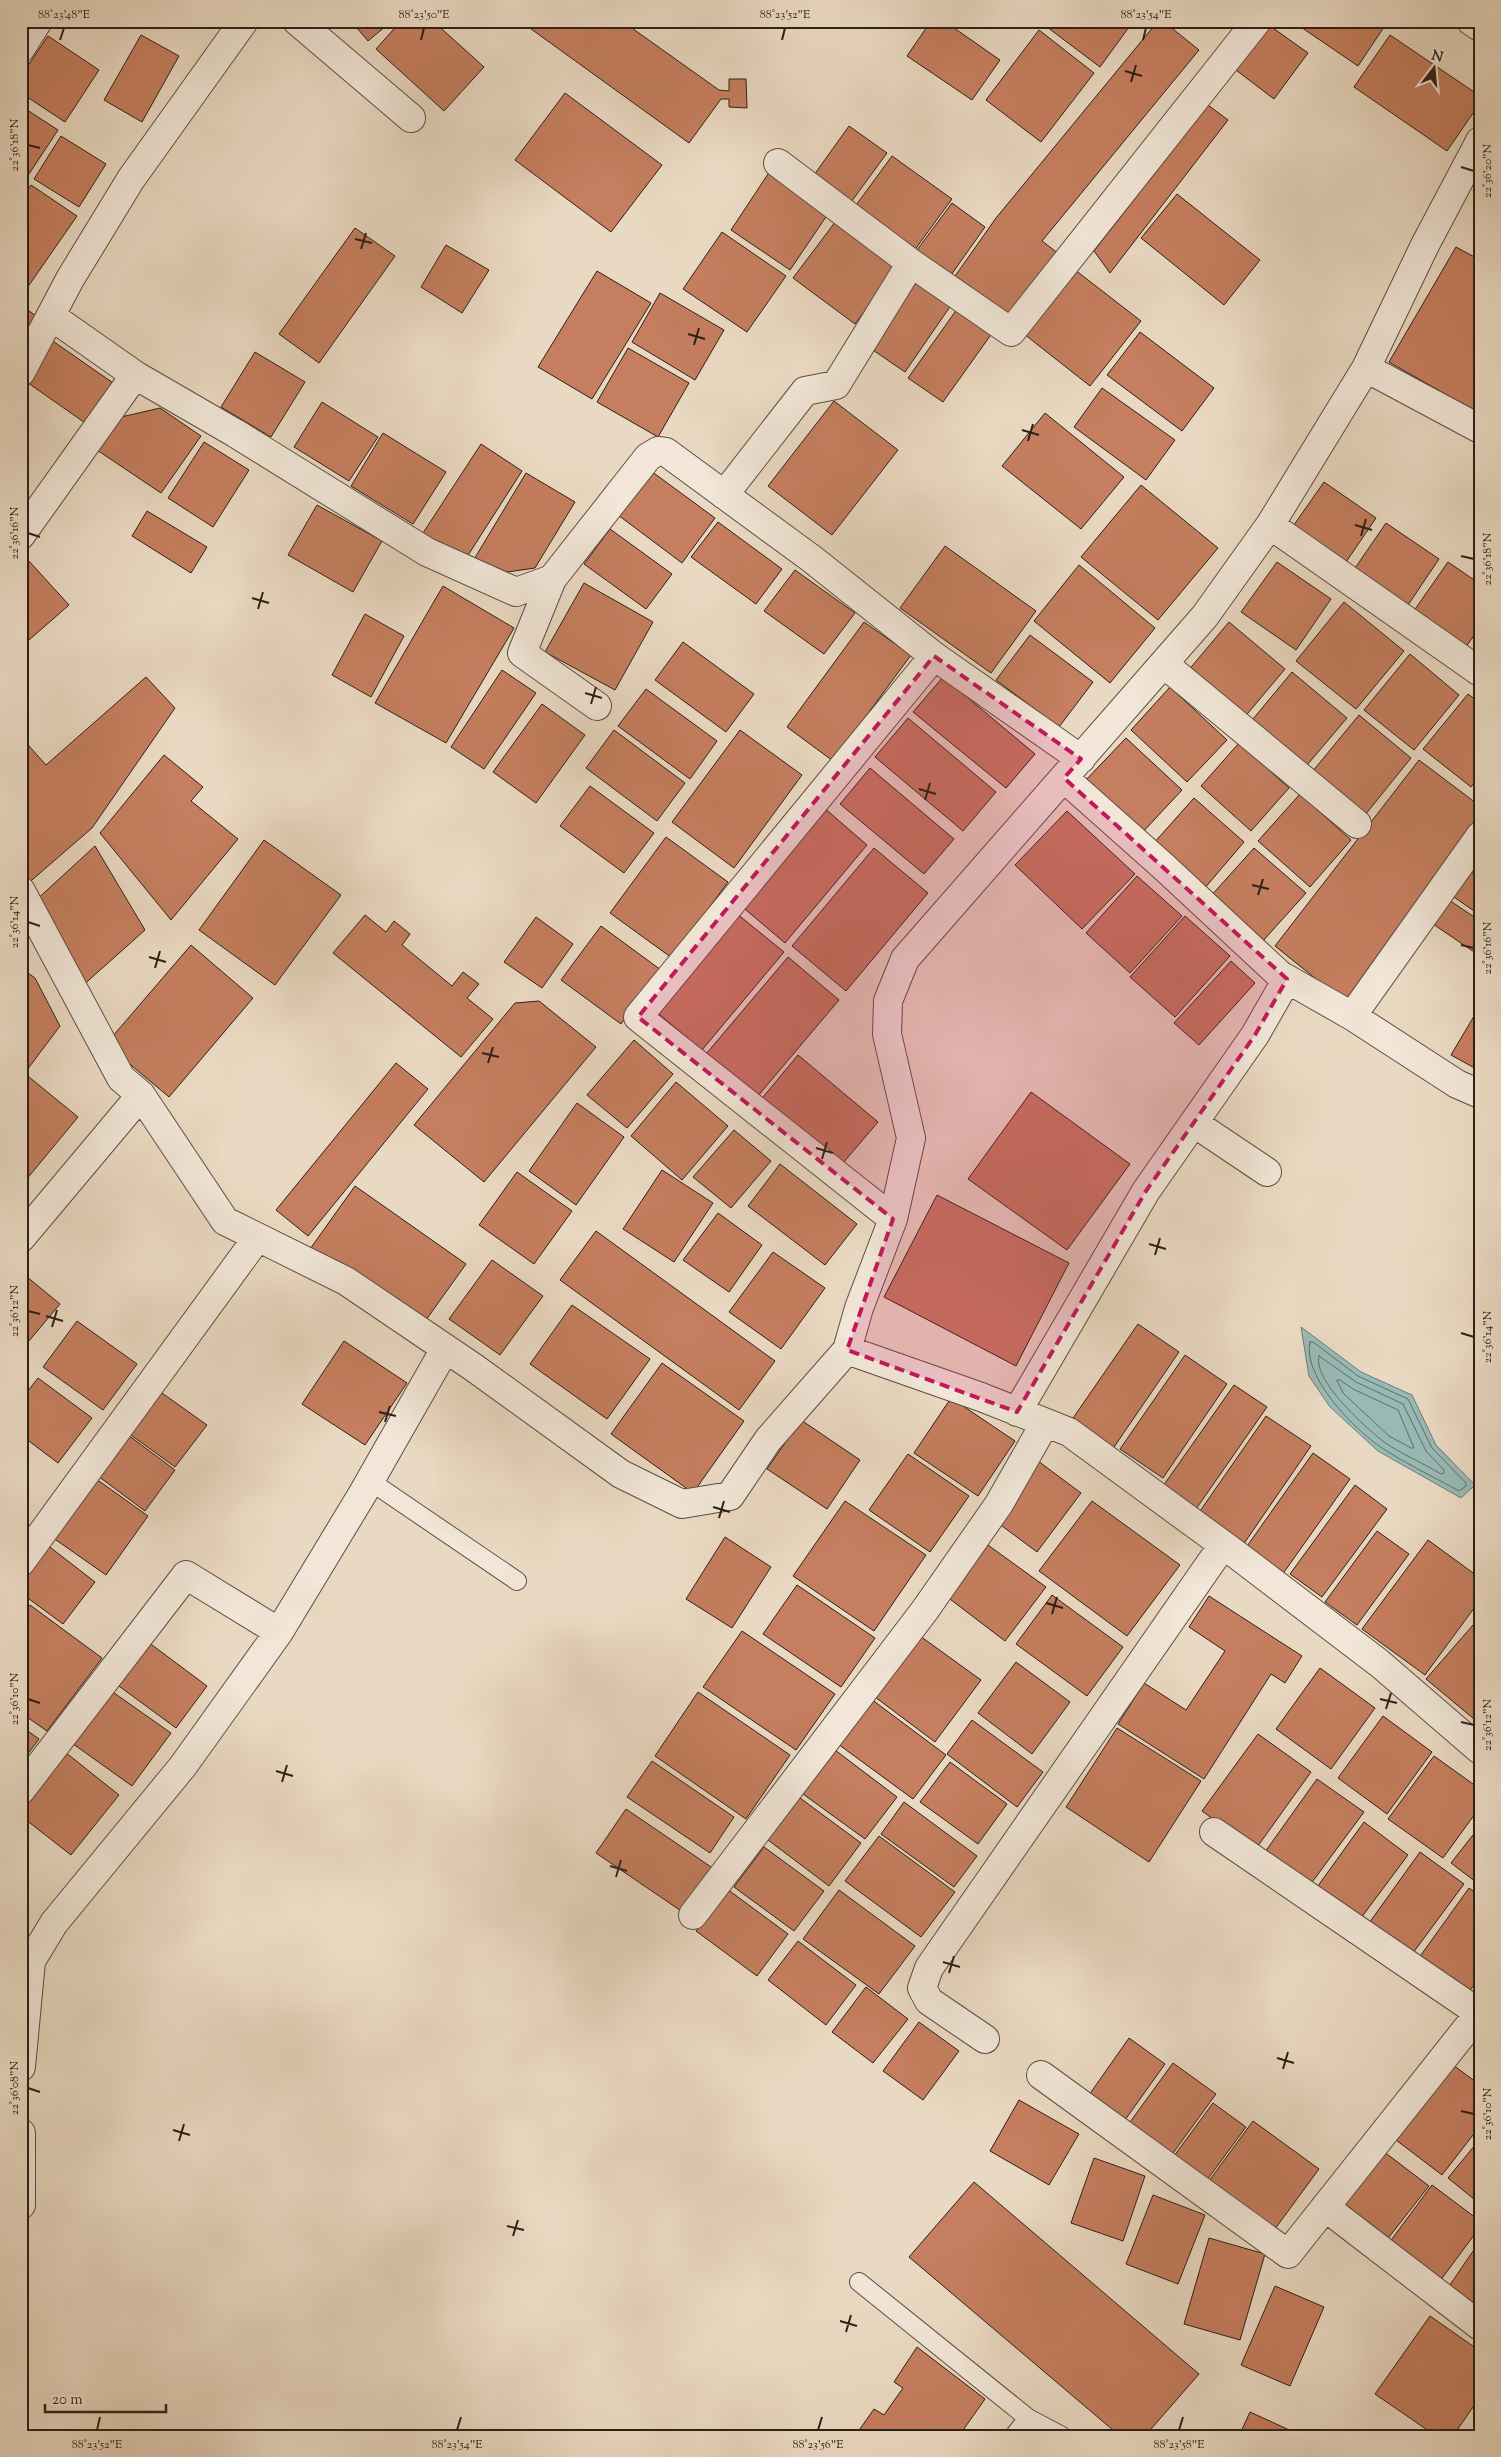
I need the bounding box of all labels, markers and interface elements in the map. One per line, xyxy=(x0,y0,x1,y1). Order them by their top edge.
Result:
text: 88°23'48"E xyxy=(38,6,91,24)
text: 88°23'50"E xyxy=(398,6,450,24)
text: 88°23'52"E xyxy=(760,6,811,24)
text: 88°23'54"E xyxy=(1121,6,1172,24)
north arrow xyxy=(1408,42,1458,92)
text: N xyxy=(1429,46,1445,69)
text: 22°36'18"N xyxy=(6,118,24,171)
text: 22°36'20"N xyxy=(1479,143,1497,198)
text: 22°36'16"N xyxy=(6,506,24,559)
text: 22°36'18"N xyxy=(1479,532,1497,585)
text: 22°36'14"N xyxy=(6,895,24,948)
text: 22°36'16"N xyxy=(1479,921,1497,974)
text: 22°36'12"N xyxy=(6,1285,24,1337)
text: 22°36'14"N xyxy=(1479,1310,1497,1363)
text: 22°36'10"N xyxy=(6,1672,24,1725)
text: 22°36'12"N xyxy=(1479,1699,1497,1751)
text: 22°36'08"N xyxy=(6,2060,24,2115)
text: 22°36'10"N xyxy=(1479,2087,1497,2140)
scale bar xyxy=(45,2382,166,2414)
text: 20 m xyxy=(52,2390,83,2411)
text: 88°23'52"E xyxy=(72,2436,123,2454)
text: 88°23'54"E xyxy=(432,2436,483,2454)
text: 88°23'56"E xyxy=(793,2436,844,2454)
text: 88°23'58"E xyxy=(1153,2436,1205,2454)

